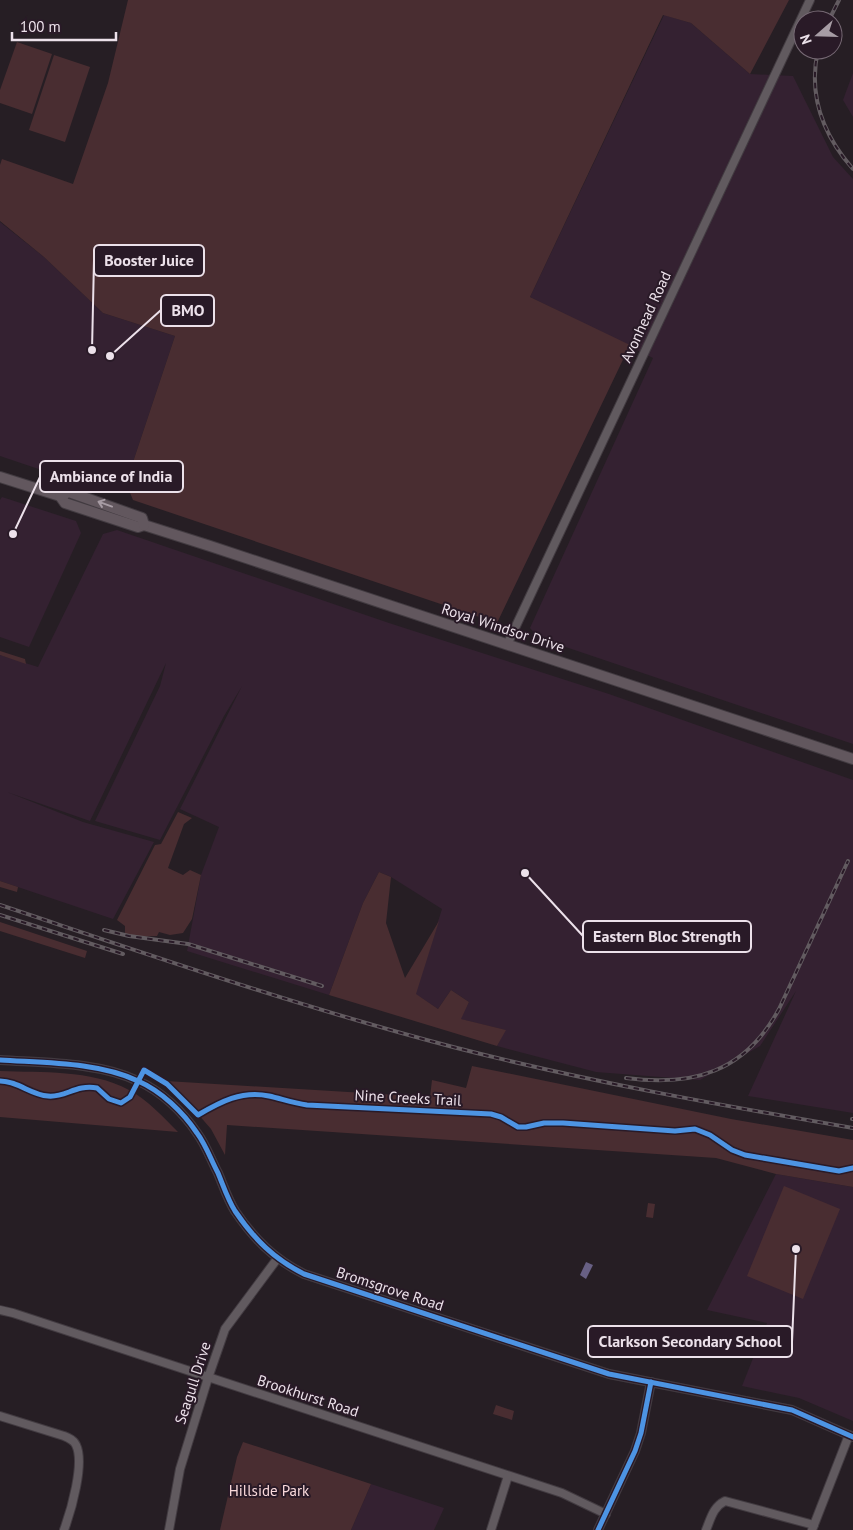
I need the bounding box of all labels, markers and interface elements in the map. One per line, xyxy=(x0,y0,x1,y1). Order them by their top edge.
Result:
scale bar xyxy=(12,10,116,42)
north arrow xyxy=(793,10,843,60)
text: 100 m xyxy=(20,17,61,36)
text: N xyxy=(796,32,816,47)
callout: Booster Juice xyxy=(94,245,204,276)
text: Booster Juice xyxy=(104,250,194,270)
street label: Avonhead Road xyxy=(616,268,675,366)
callout: BMO xyxy=(161,295,214,326)
text: BMO xyxy=(172,300,205,320)
callout: Ambiance of India xyxy=(40,461,183,492)
text: Ambiance of India xyxy=(50,466,172,486)
one-way arrow xyxy=(97,499,113,508)
street label: Royal Windsor Drive xyxy=(439,599,567,656)
callout: Eastern Bloc Strength xyxy=(583,921,751,952)
text: Eastern Bloc Strength xyxy=(593,926,741,946)
street label: Nine Creeks Trail xyxy=(354,1085,463,1110)
street label: Bromsgrove Road xyxy=(334,1262,446,1315)
callout: Clarkson Secondary School xyxy=(588,1326,792,1357)
text: Clarkson Secondary School xyxy=(599,1331,782,1351)
street label: Seagull Drive xyxy=(170,1339,215,1426)
street label: Brookhurst Road xyxy=(255,1370,361,1421)
park label: Hillside Park xyxy=(229,1481,310,1500)

